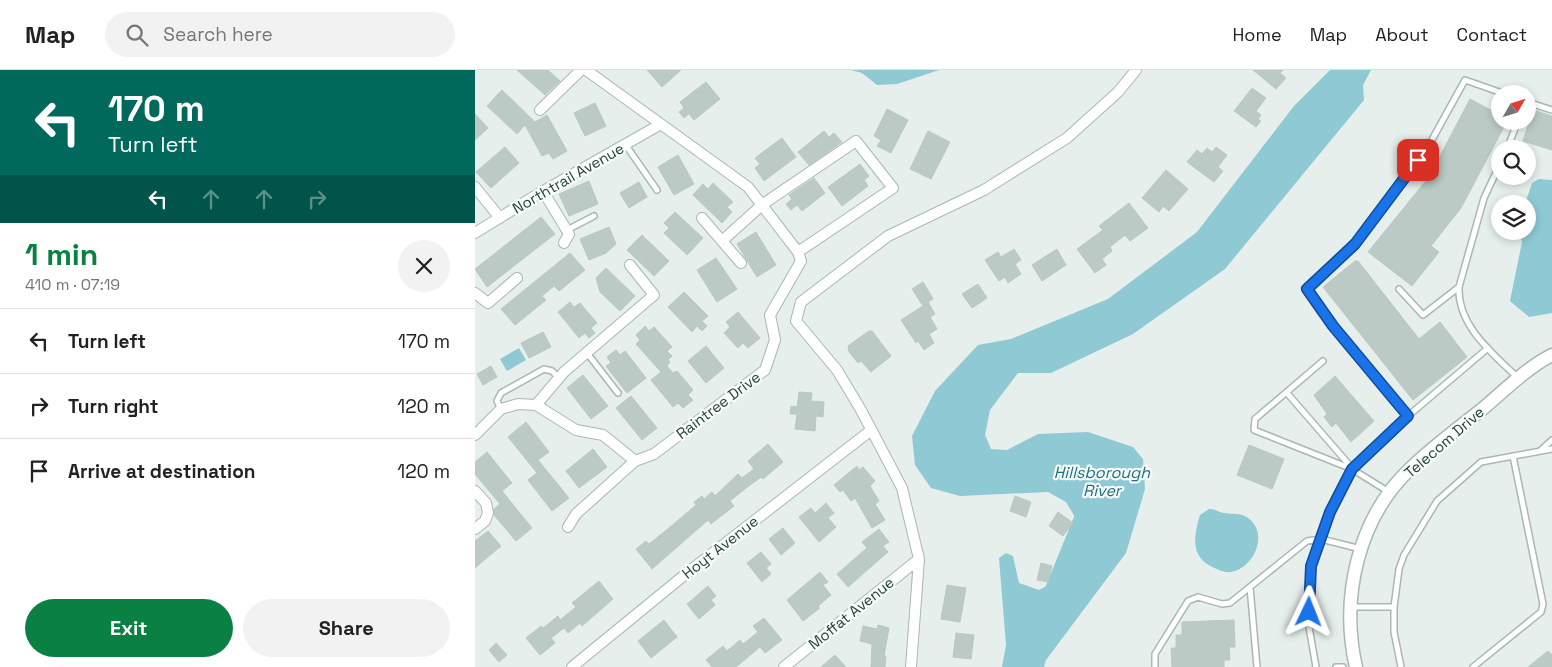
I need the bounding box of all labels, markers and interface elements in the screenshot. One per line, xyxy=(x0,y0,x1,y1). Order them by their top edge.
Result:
search box xyxy=(105,12,455,57)
text: Map xyxy=(25,19,75,50)
icon: search xyxy=(123,21,151,49)
text: Search here xyxy=(163,22,273,47)
text: Home xyxy=(1233,23,1282,46)
text: Map xyxy=(1310,23,1347,46)
text: About xyxy=(1375,23,1429,46)
text: Contact xyxy=(1457,23,1527,46)
north arrow xyxy=(1491,85,1536,130)
map controls xyxy=(1491,85,1536,240)
text: 170 m xyxy=(108,87,205,131)
icon: left xyxy=(25,90,90,155)
text: Turn left xyxy=(108,130,198,158)
street label: Northtrail Avenue xyxy=(509,138,627,218)
pin xyxy=(1397,139,1439,181)
button: search xyxy=(1491,140,1536,185)
icon: arrive xyxy=(1404,146,1432,174)
icon: left xyxy=(144,185,172,213)
icon: ahead xyxy=(197,185,225,213)
icon: ahead xyxy=(250,185,278,213)
icon: right xyxy=(303,185,331,213)
button: layers xyxy=(1491,195,1536,240)
text: 1 min xyxy=(25,235,98,274)
button: close xyxy=(398,240,450,292)
text: 410 m · 07:19 xyxy=(25,274,120,295)
icon: left xyxy=(25,327,53,355)
text: Turn left xyxy=(68,329,146,354)
text: 170 m xyxy=(398,329,450,354)
street label: Raintree Drive xyxy=(672,367,764,443)
icon: right xyxy=(25,392,53,420)
text: Turn right xyxy=(68,394,158,419)
text: 120 m xyxy=(397,394,450,419)
street label: Telecom Drive xyxy=(1400,402,1488,482)
icon: arrive xyxy=(25,457,53,485)
text: Arrive at destination xyxy=(68,459,256,484)
text: 120 m xyxy=(397,459,450,484)
water label: Hillsborough River xyxy=(1054,462,1151,501)
street label: Hoyt Avenue xyxy=(678,511,762,583)
street label: Moffat Avenue xyxy=(804,573,898,653)
position arrow xyxy=(1282,585,1334,637)
button: Exit xyxy=(25,599,233,657)
button: Share xyxy=(243,599,450,657)

